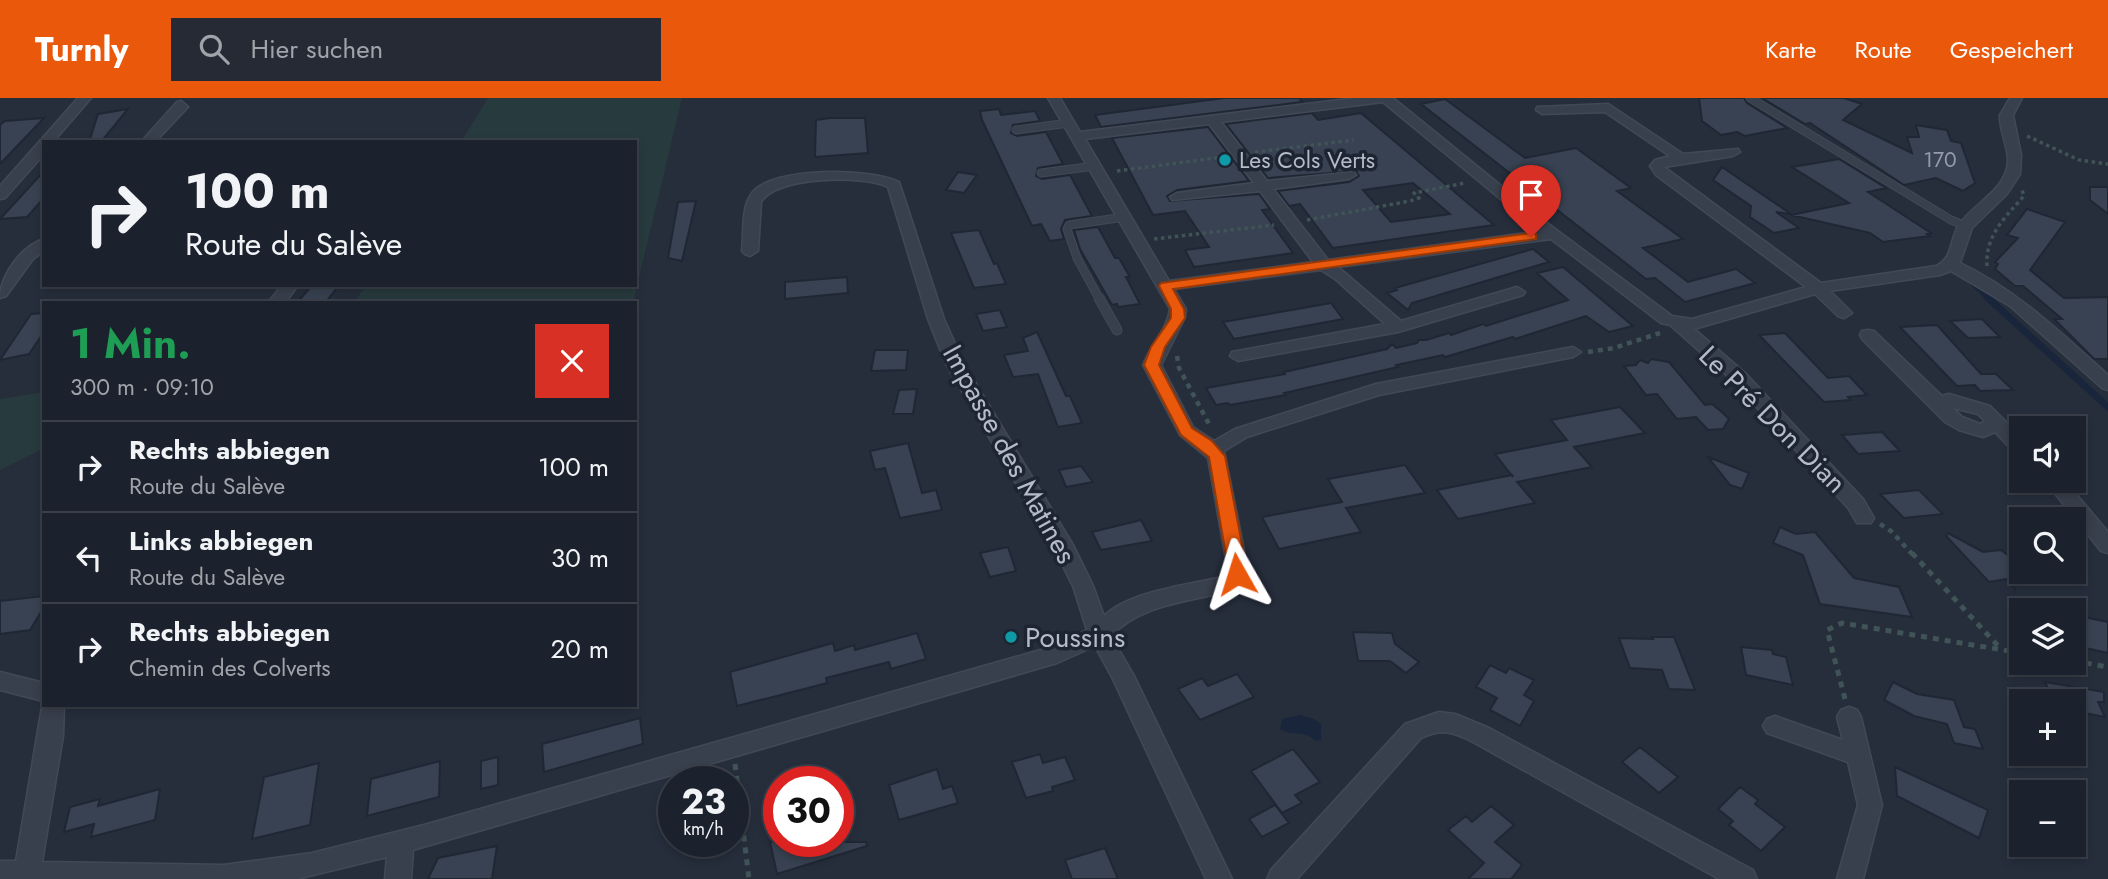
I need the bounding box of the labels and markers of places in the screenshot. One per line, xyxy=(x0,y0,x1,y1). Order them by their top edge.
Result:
place label: Les Cols Verts xyxy=(1239,143,1375,177)
marker: Les Cols Verts xyxy=(1217,152,1233,168)
pin xyxy=(1501,165,1561,237)
place label: Poussins xyxy=(1025,617,1125,658)
marker: Poussins xyxy=(1003,629,1019,645)

